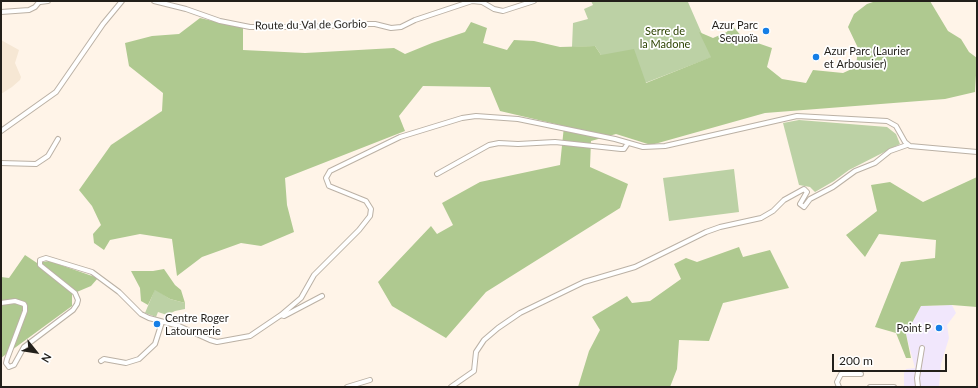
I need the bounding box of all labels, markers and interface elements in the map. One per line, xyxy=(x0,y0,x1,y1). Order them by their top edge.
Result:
street label: Route du Val de Gorbio xyxy=(255,17,367,33)
place label: Azur Parc Sequoïa xyxy=(712,18,758,44)
park label: Serre de la Madone xyxy=(640,24,690,50)
marker: Azur Parc Sequoïa xyxy=(761,26,771,36)
place label: Azur Parc (Laurier et Arbousier) xyxy=(824,44,910,70)
marker: Azur Parc (Laurier et Arbousier) xyxy=(811,52,821,62)
place label: Centre Roger Latournerie xyxy=(165,311,229,337)
marker: Centre Roger Latournerie xyxy=(152,319,162,329)
place label: Point P xyxy=(896,321,931,335)
marker: Point P xyxy=(934,323,944,333)
north arrow xyxy=(16,332,56,372)
scale bar xyxy=(834,346,949,372)
text: N xyxy=(39,351,55,365)
text: 200 m xyxy=(839,353,873,368)

